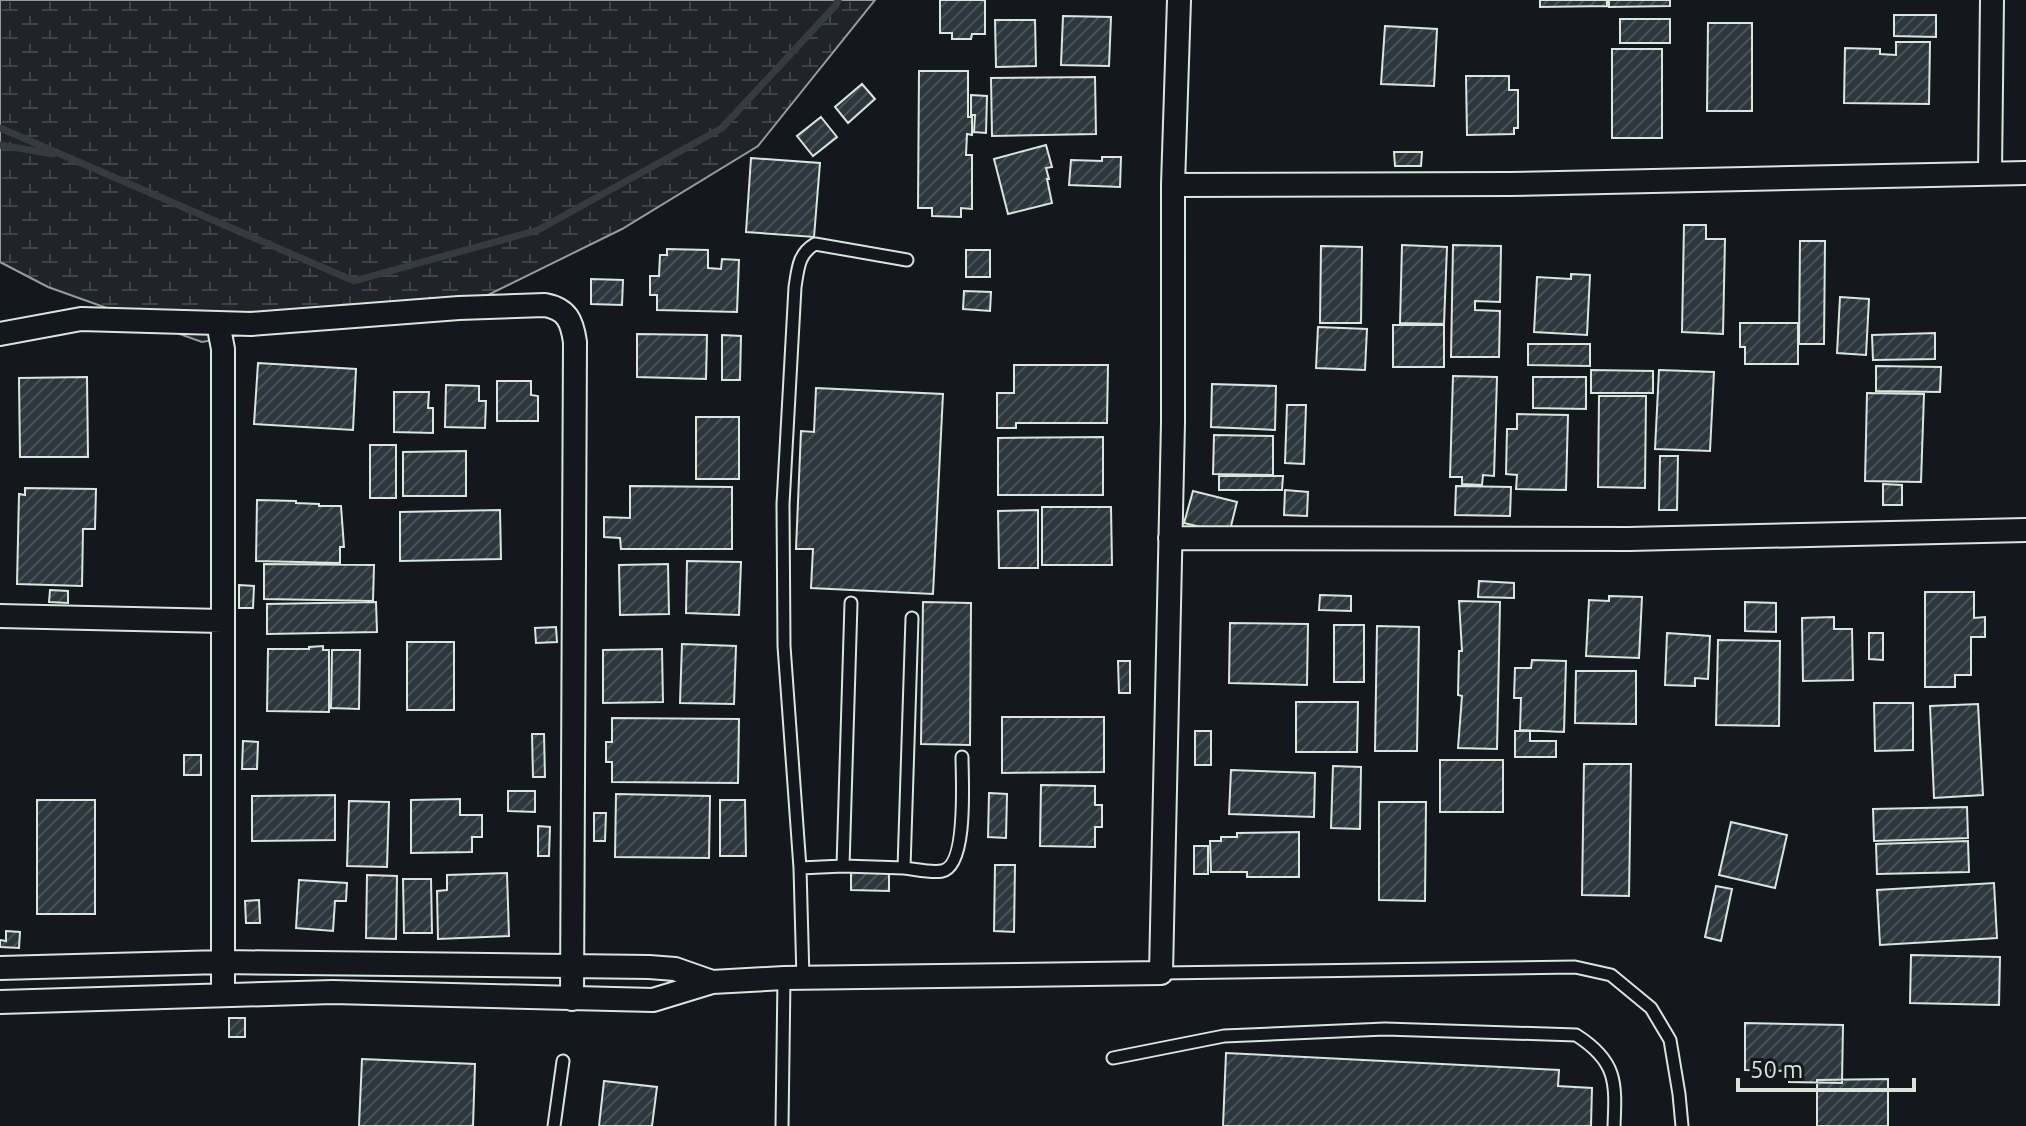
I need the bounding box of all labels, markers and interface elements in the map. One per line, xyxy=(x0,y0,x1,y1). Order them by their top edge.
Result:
scale bar xyxy=(1738,1042,1914,1092)
text: 50 m xyxy=(1750,1056,1803,1083)

